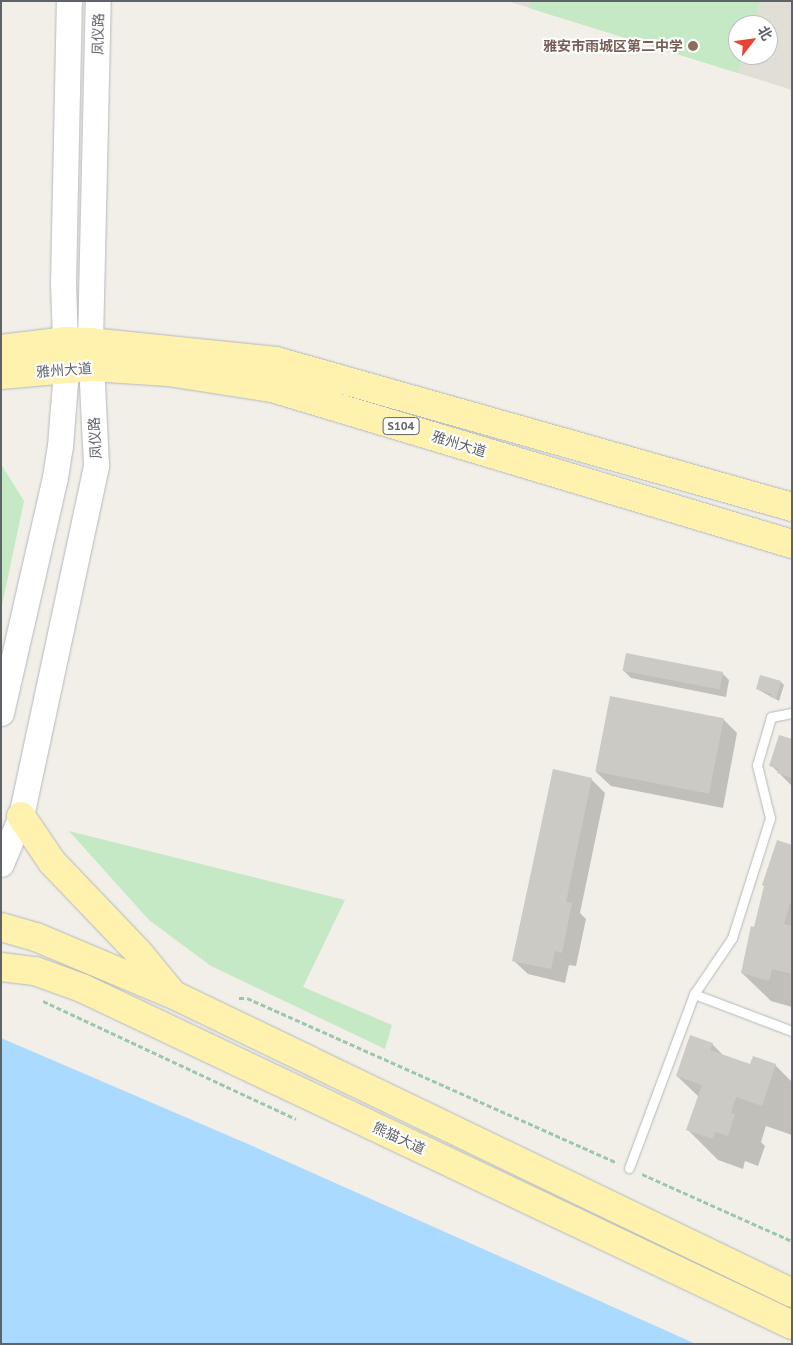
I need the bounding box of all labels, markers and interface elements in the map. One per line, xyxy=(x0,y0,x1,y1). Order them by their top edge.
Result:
street label: 凤仪路 xyxy=(89,13,107,55)
north arrow xyxy=(728,15,778,65)
text: 北 xyxy=(754,22,776,44)
place label: 雅安市雨城区第二中学 xyxy=(543,38,683,54)
marker: 雅安市雨城区第二中学 xyxy=(687,40,699,52)
street label: 雅州大道 xyxy=(35,360,93,380)
road number: S104 xyxy=(382,416,420,436)
street label: 凤仪路 xyxy=(86,417,104,459)
street label: 雅州大道 xyxy=(430,428,488,460)
street label: 熊猫大道 xyxy=(370,1119,428,1157)

